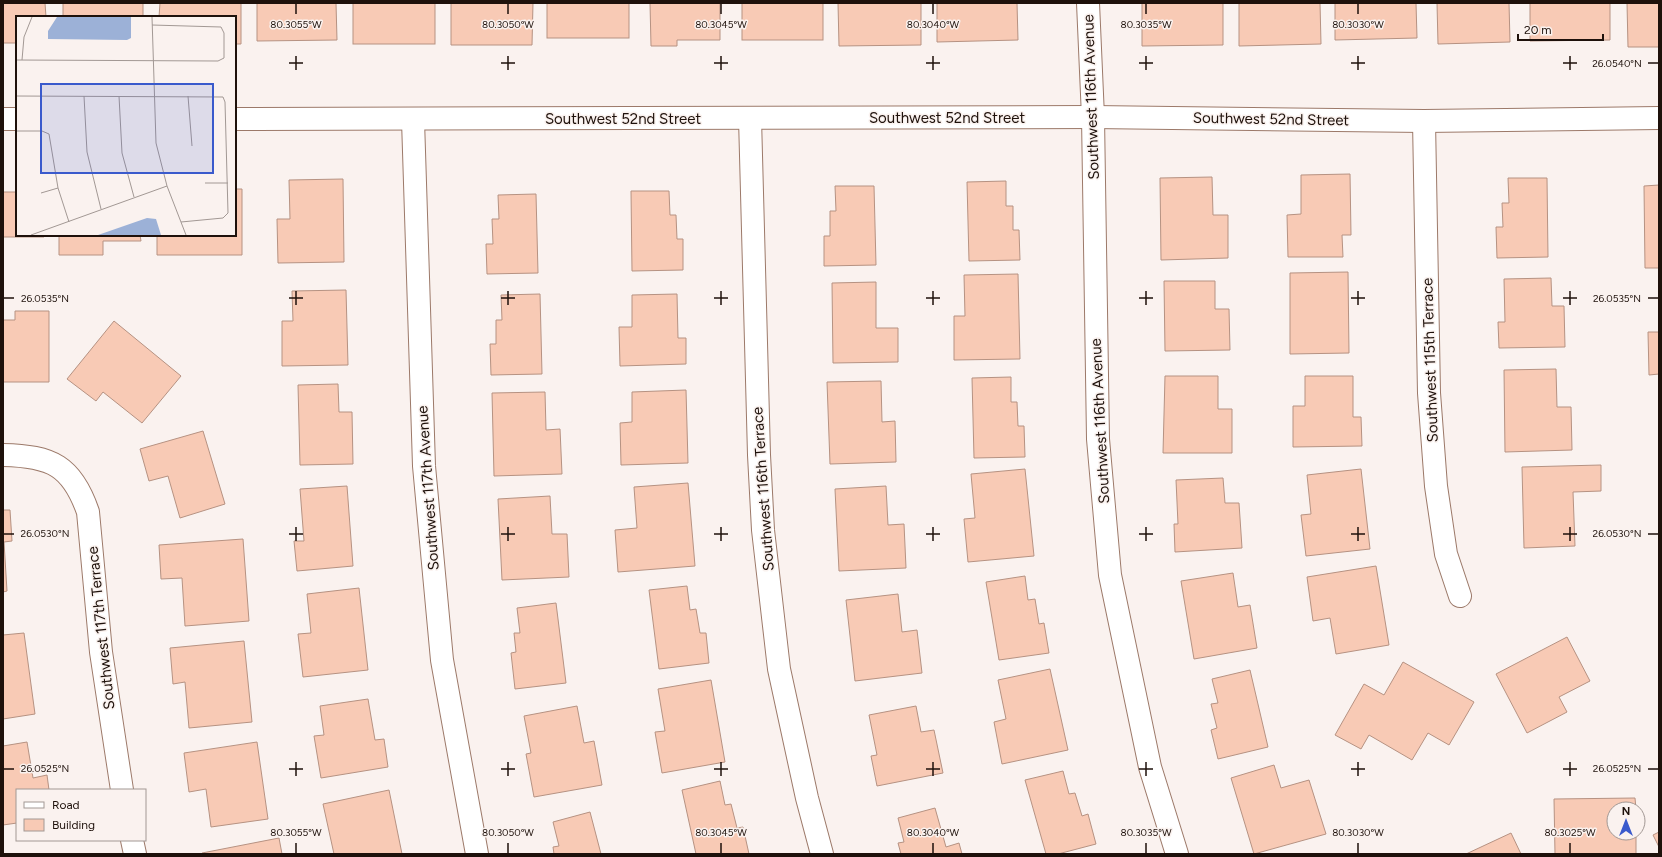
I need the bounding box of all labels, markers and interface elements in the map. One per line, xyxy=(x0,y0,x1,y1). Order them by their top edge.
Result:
street label: Southwest 116th Avenue xyxy=(1079,14,1103,180)
inset map xyxy=(16,16,236,236)
scale bar xyxy=(1518,16,1603,42)
text: 80.3055°W xyxy=(270,18,322,31)
text: 80.3050°W xyxy=(482,18,534,31)
text: 80.3045°W xyxy=(695,18,747,31)
text: 80.3040°W xyxy=(907,18,960,31)
text: 80.3035°W xyxy=(1121,18,1172,31)
text: 80.3030°W xyxy=(1332,18,1384,31)
text: 20 m xyxy=(1524,23,1552,37)
text: 26.0540°N xyxy=(1592,57,1642,70)
street label: Southwest 52nd Street xyxy=(869,109,1025,127)
street label: Southwest 52nd Street xyxy=(1193,109,1350,129)
street label: Southwest 52nd Street xyxy=(545,110,701,128)
street label: Southwest 115th Terrace xyxy=(1418,277,1442,443)
text: 26.0535°N xyxy=(21,292,69,305)
text: 26.0535°N xyxy=(1593,292,1641,305)
street label: Southwest 116th Avenue xyxy=(1087,338,1113,504)
street label: Southwest 117th Avenue xyxy=(413,405,443,571)
street label: Southwest 116th Terrace xyxy=(748,406,778,572)
text: 26.0530°N xyxy=(21,527,69,540)
text: 26.0530°N xyxy=(1593,527,1641,540)
street label: Southwest 117th Terrace xyxy=(83,545,119,711)
text: 26.0525°N xyxy=(21,762,69,775)
text: 26.0525°N xyxy=(1593,762,1641,775)
legend xyxy=(16,789,146,841)
text: Road xyxy=(52,798,80,812)
north arrow xyxy=(1606,801,1646,841)
text: N xyxy=(1622,805,1630,818)
text: Building xyxy=(52,818,95,832)
text: 80.3055°W xyxy=(270,826,322,839)
text: 80.3050°W xyxy=(482,826,534,839)
text: 80.3045°W xyxy=(695,826,747,839)
text: 80.3040°W xyxy=(907,826,960,839)
text: 80.3035°W xyxy=(1121,826,1172,839)
text: 80.3030°W xyxy=(1332,826,1384,839)
text: 80.3025°W xyxy=(1544,826,1596,839)

